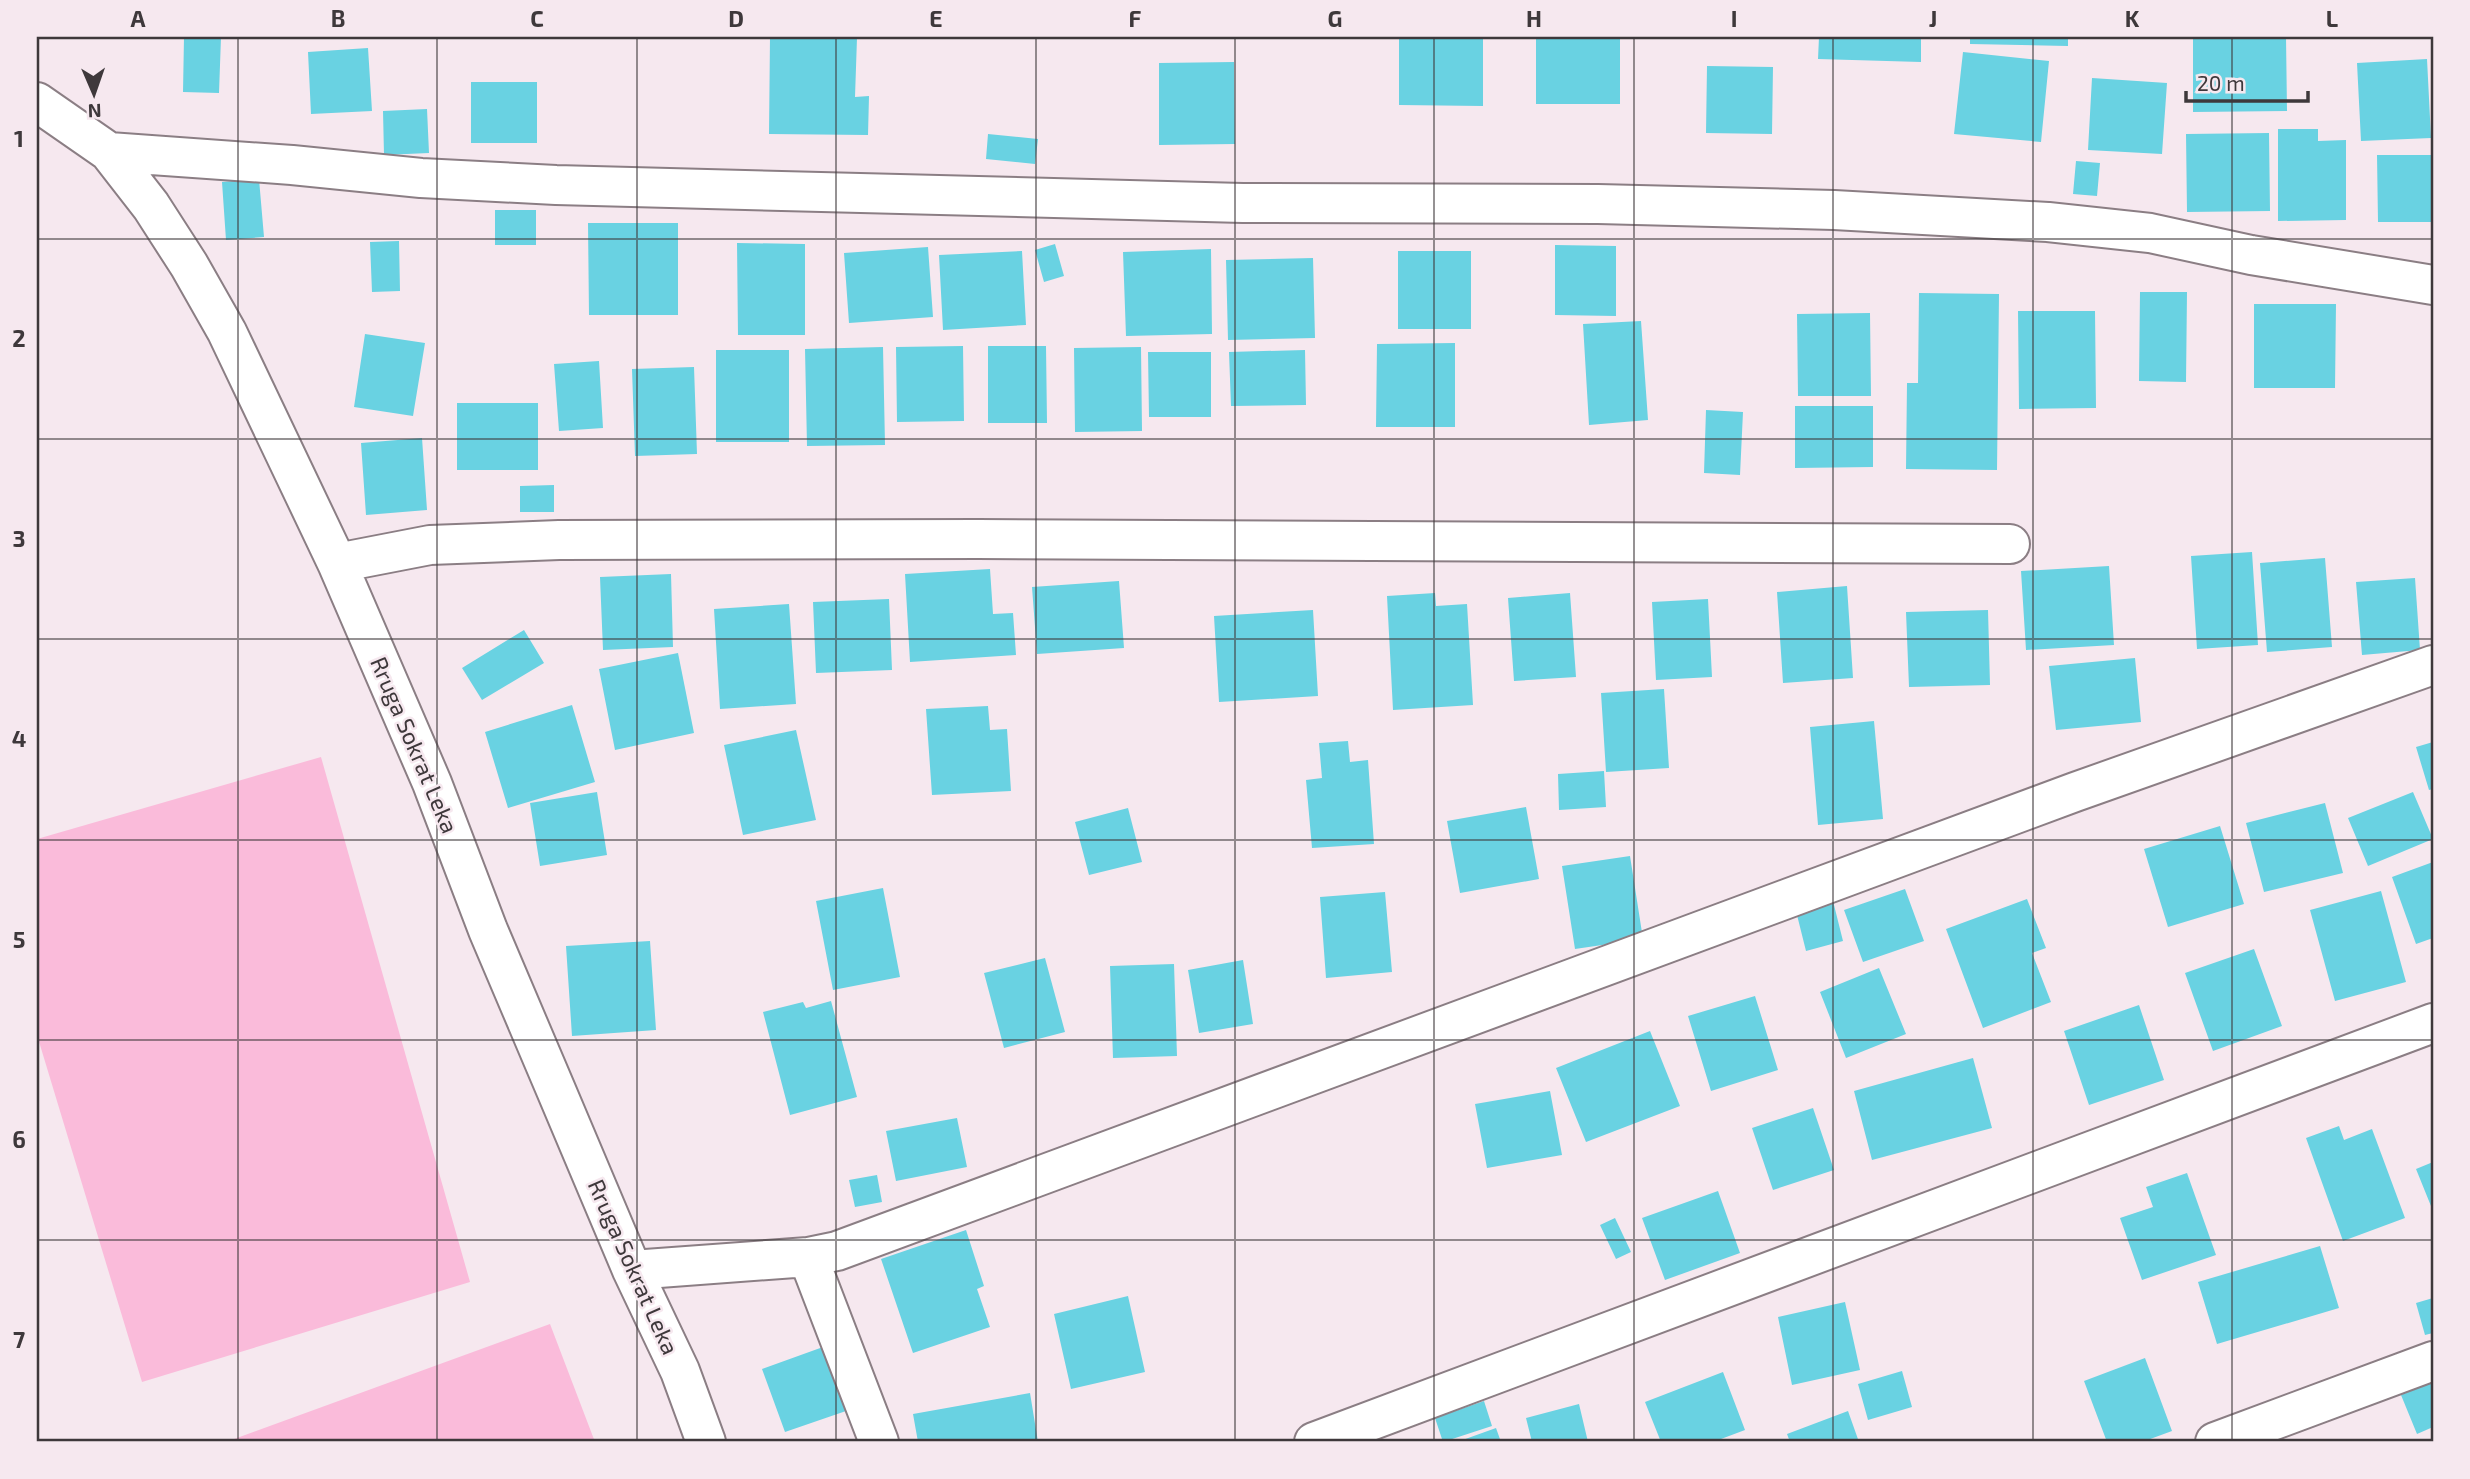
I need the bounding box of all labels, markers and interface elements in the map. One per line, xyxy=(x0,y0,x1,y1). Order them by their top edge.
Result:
text: A xyxy=(130,4,146,32)
text: B xyxy=(331,4,345,32)
text: C xyxy=(530,4,544,32)
text: D xyxy=(728,4,744,32)
text: E xyxy=(929,4,943,32)
text: F xyxy=(1129,4,1142,32)
text: G xyxy=(1328,4,1342,32)
text: H xyxy=(1526,4,1542,32)
text: I xyxy=(1731,4,1737,32)
text: J xyxy=(1929,4,1937,32)
text: K xyxy=(2125,4,2140,32)
text: L xyxy=(2326,4,2338,32)
north arrow xyxy=(60,60,130,130)
scale bar xyxy=(2186,60,2309,104)
text: 20 m xyxy=(2197,70,2245,95)
text: N xyxy=(87,100,102,123)
text: 1 xyxy=(14,124,24,152)
text: 2 xyxy=(12,324,26,352)
text: 3 xyxy=(12,524,26,552)
street label: Rruga Sokrat Leka xyxy=(365,652,465,837)
text: 4 xyxy=(12,724,26,752)
text: 5 xyxy=(13,925,25,953)
text: 6 xyxy=(12,1125,26,1153)
street label: Rruga Sokrat Leka xyxy=(583,1175,685,1359)
text: 7 xyxy=(13,1325,25,1353)

